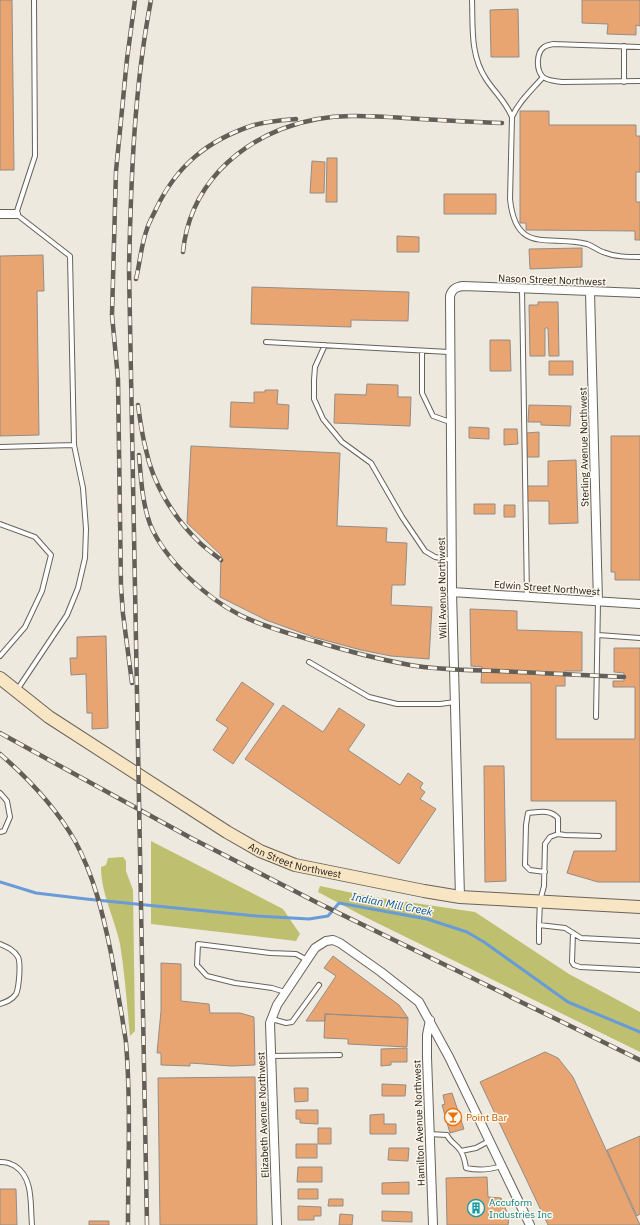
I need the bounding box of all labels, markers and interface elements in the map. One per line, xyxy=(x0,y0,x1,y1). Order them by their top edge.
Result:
street label: Nason Street Northwest xyxy=(498,272,607,288)
street label: Sterling Avenue Northwest xyxy=(576,387,592,507)
street label: Will Avenue Northwest xyxy=(435,536,449,639)
street label: Edwin Street Northwest xyxy=(493,578,601,598)
street label: Ann Street Northwest xyxy=(246,839,343,881)
water label: Indian Mill Creek xyxy=(350,889,434,919)
street label: Elizabeth Avenue Northwest xyxy=(254,1051,272,1178)
street label: Hamilton Avenue Northwest xyxy=(410,1059,428,1186)
bar icon: Point Bar xyxy=(443,1107,463,1127)
place label: Point Bar xyxy=(466,1111,507,1124)
place label: Accuform Industries Inc xyxy=(489,1196,552,1221)
building icon: Accuform Industries Inc xyxy=(466,1198,486,1218)

